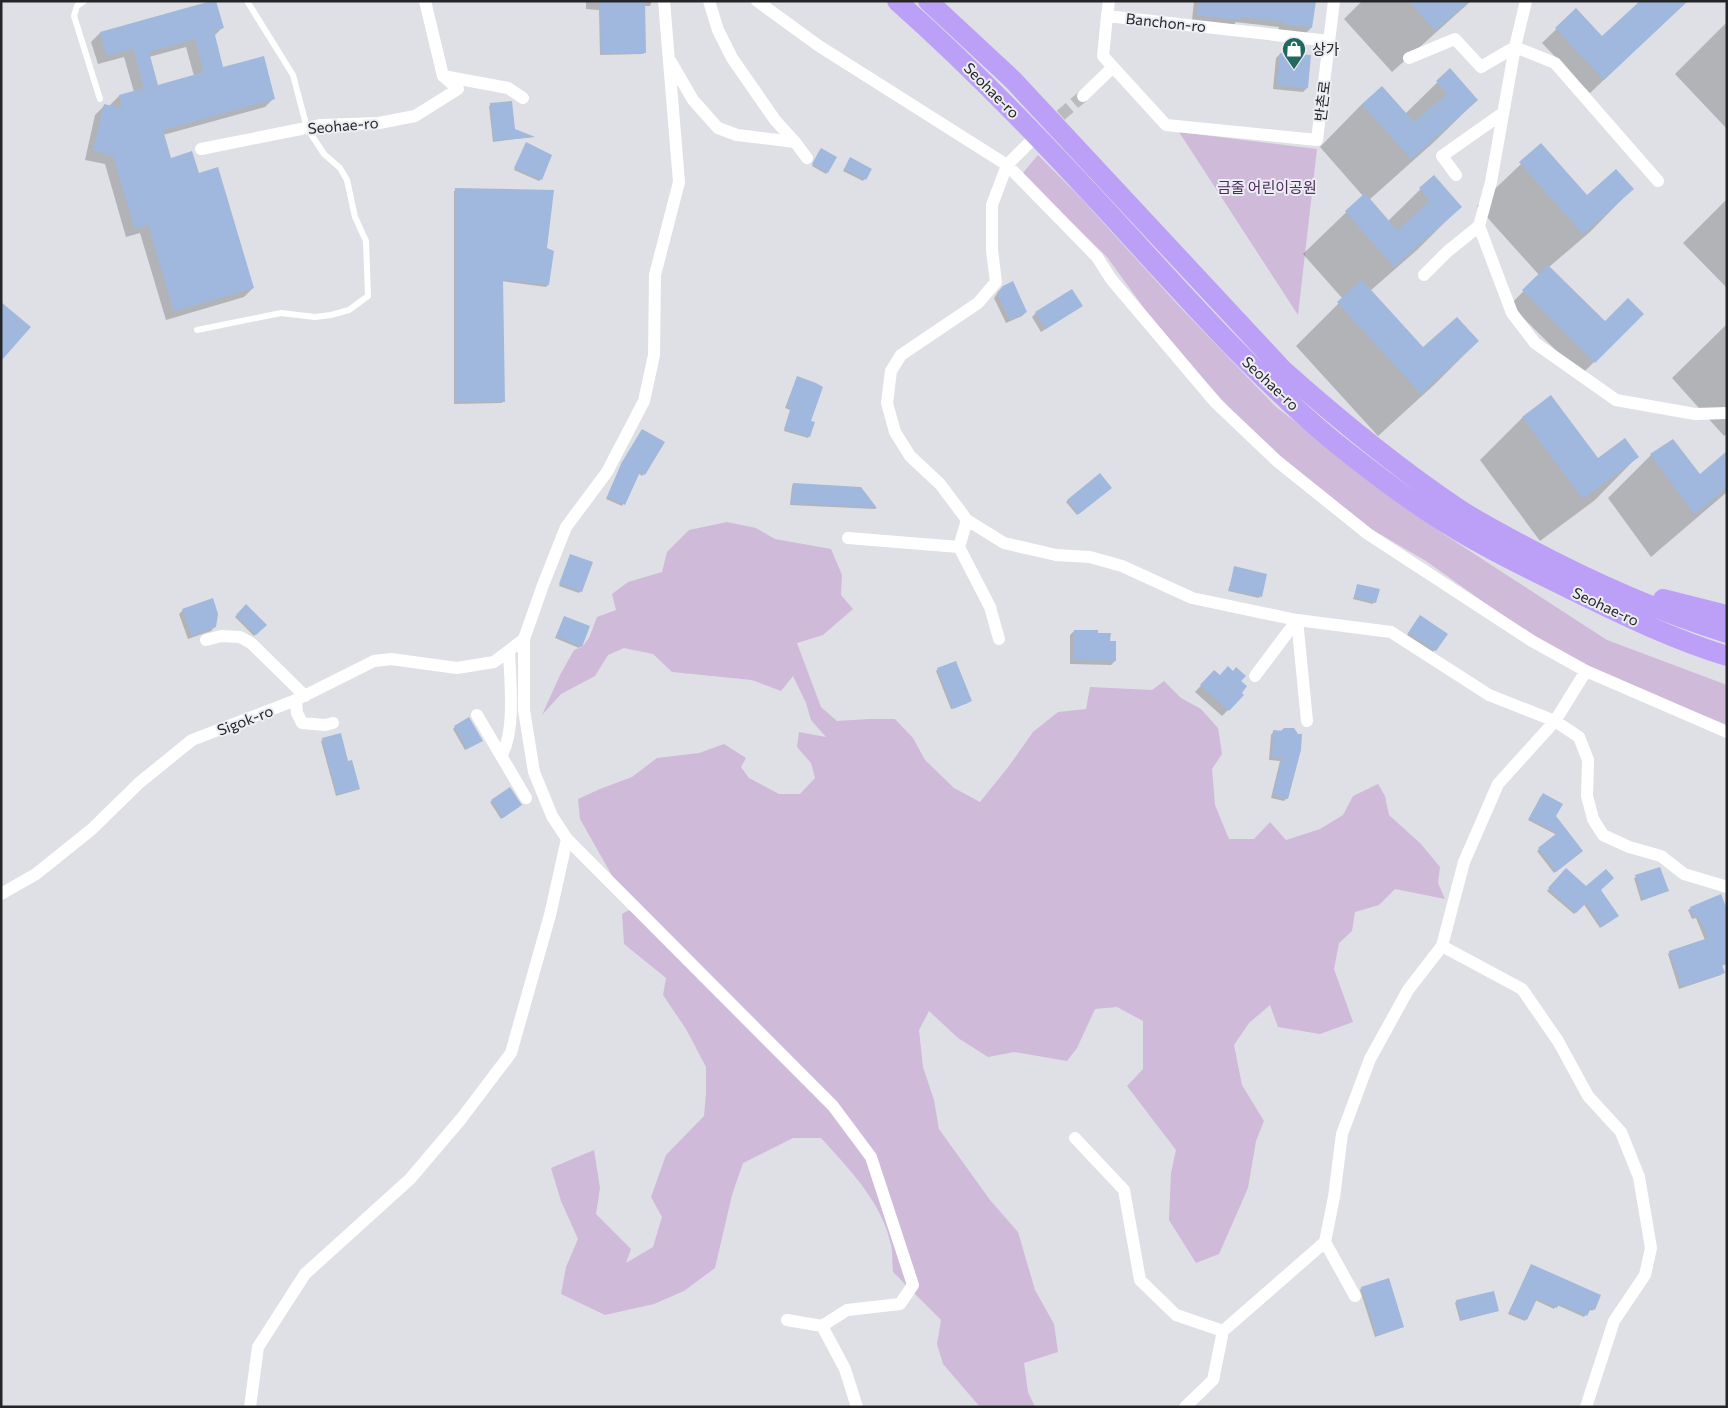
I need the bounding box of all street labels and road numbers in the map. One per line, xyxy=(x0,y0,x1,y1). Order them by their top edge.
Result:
street label: Banchon-ro xyxy=(1125,9,1207,35)
street label: Seohae-ro xyxy=(961,59,1024,122)
street label: 반촌로 xyxy=(1311,79,1333,123)
street label: Seohae-ro xyxy=(307,113,379,137)
street label: Seohae-ro xyxy=(1239,352,1303,414)
street label: Seohae-ro xyxy=(1570,583,1642,629)
street label: Sigok-ro xyxy=(214,701,276,739)

